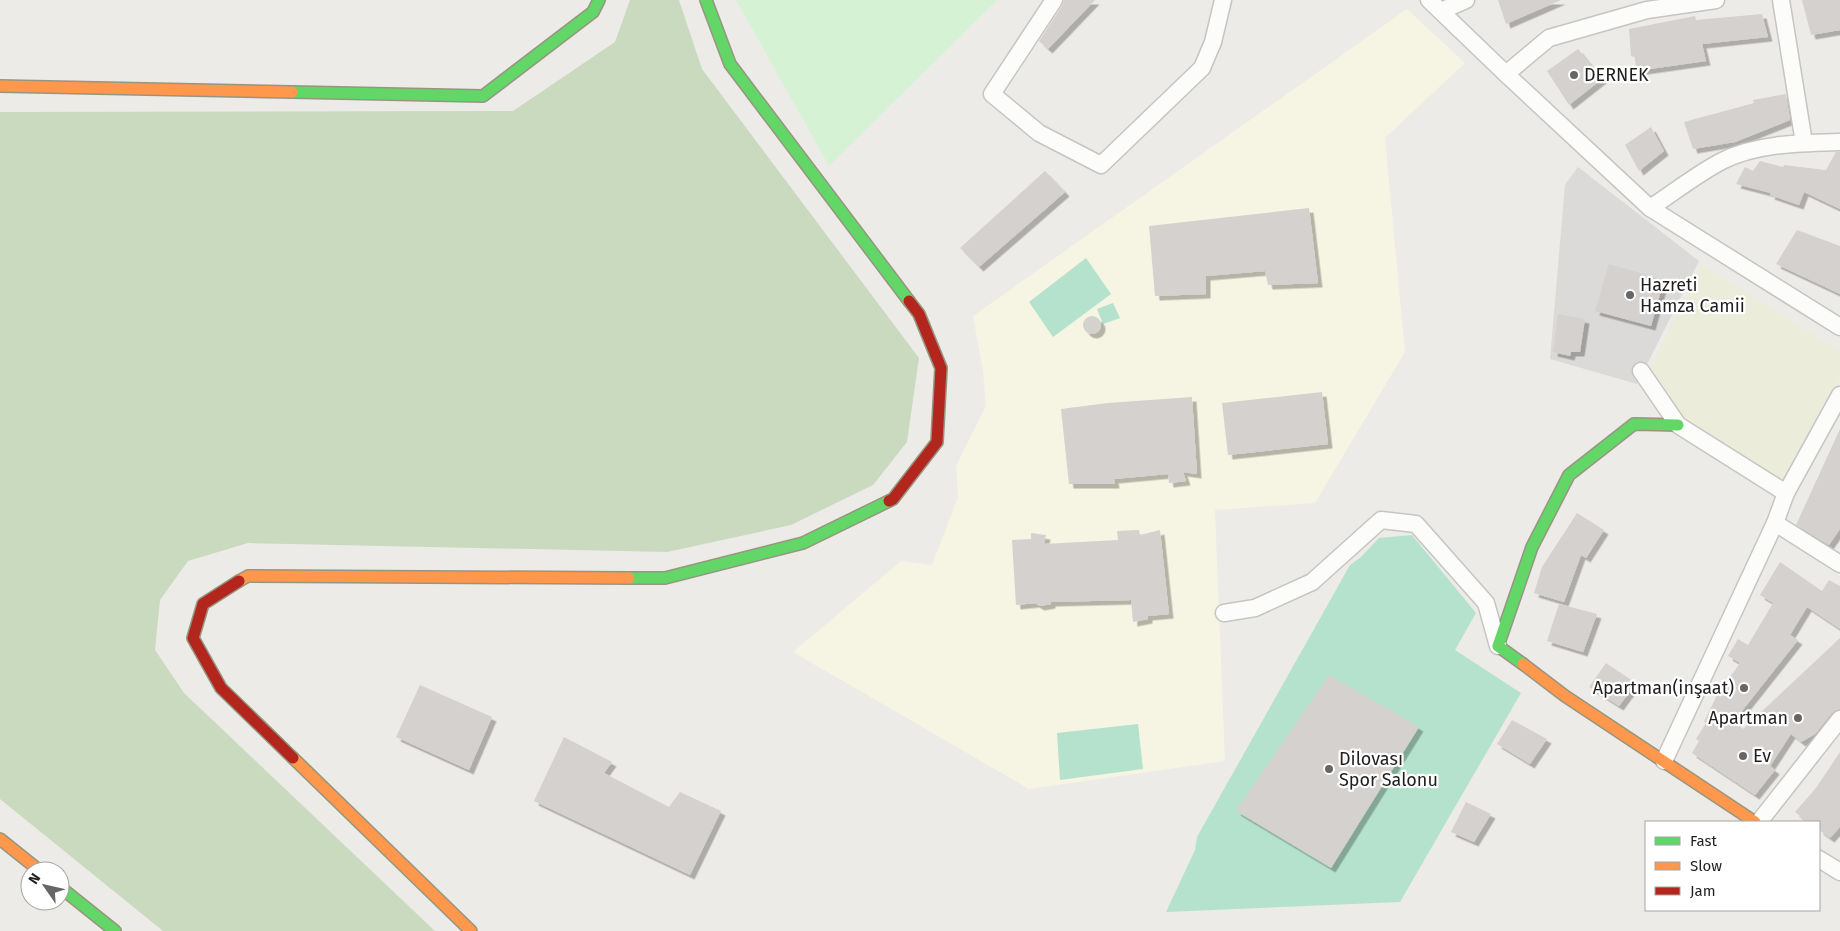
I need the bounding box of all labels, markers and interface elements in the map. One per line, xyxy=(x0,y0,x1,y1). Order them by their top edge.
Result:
place label: DERNEK xyxy=(1584,64,1649,86)
marker: DERNEK xyxy=(1568,69,1580,81)
place label: Hazreti Hamza Camii xyxy=(1640,274,1745,317)
marker: Hazreti Hamza Camii xyxy=(1624,289,1636,301)
place label: Apartman(inşaat) xyxy=(1593,677,1734,699)
marker: Apartman(inşaat) xyxy=(1738,682,1750,694)
place label: Apartman xyxy=(1708,707,1788,729)
marker: Apartman xyxy=(1792,712,1804,724)
place label: Ev xyxy=(1753,745,1771,767)
place label: Dilovası Spor Salonu xyxy=(1339,748,1438,791)
marker: Ev xyxy=(1737,750,1749,762)
marker: Dilovası Spor Salonu xyxy=(1323,763,1335,775)
legend xyxy=(1645,821,1820,911)
text: Fast xyxy=(1690,832,1717,850)
text: Slow xyxy=(1690,857,1722,875)
north arrow xyxy=(20,861,70,911)
text: N xyxy=(25,870,44,888)
text: Jam xyxy=(1690,882,1716,900)

